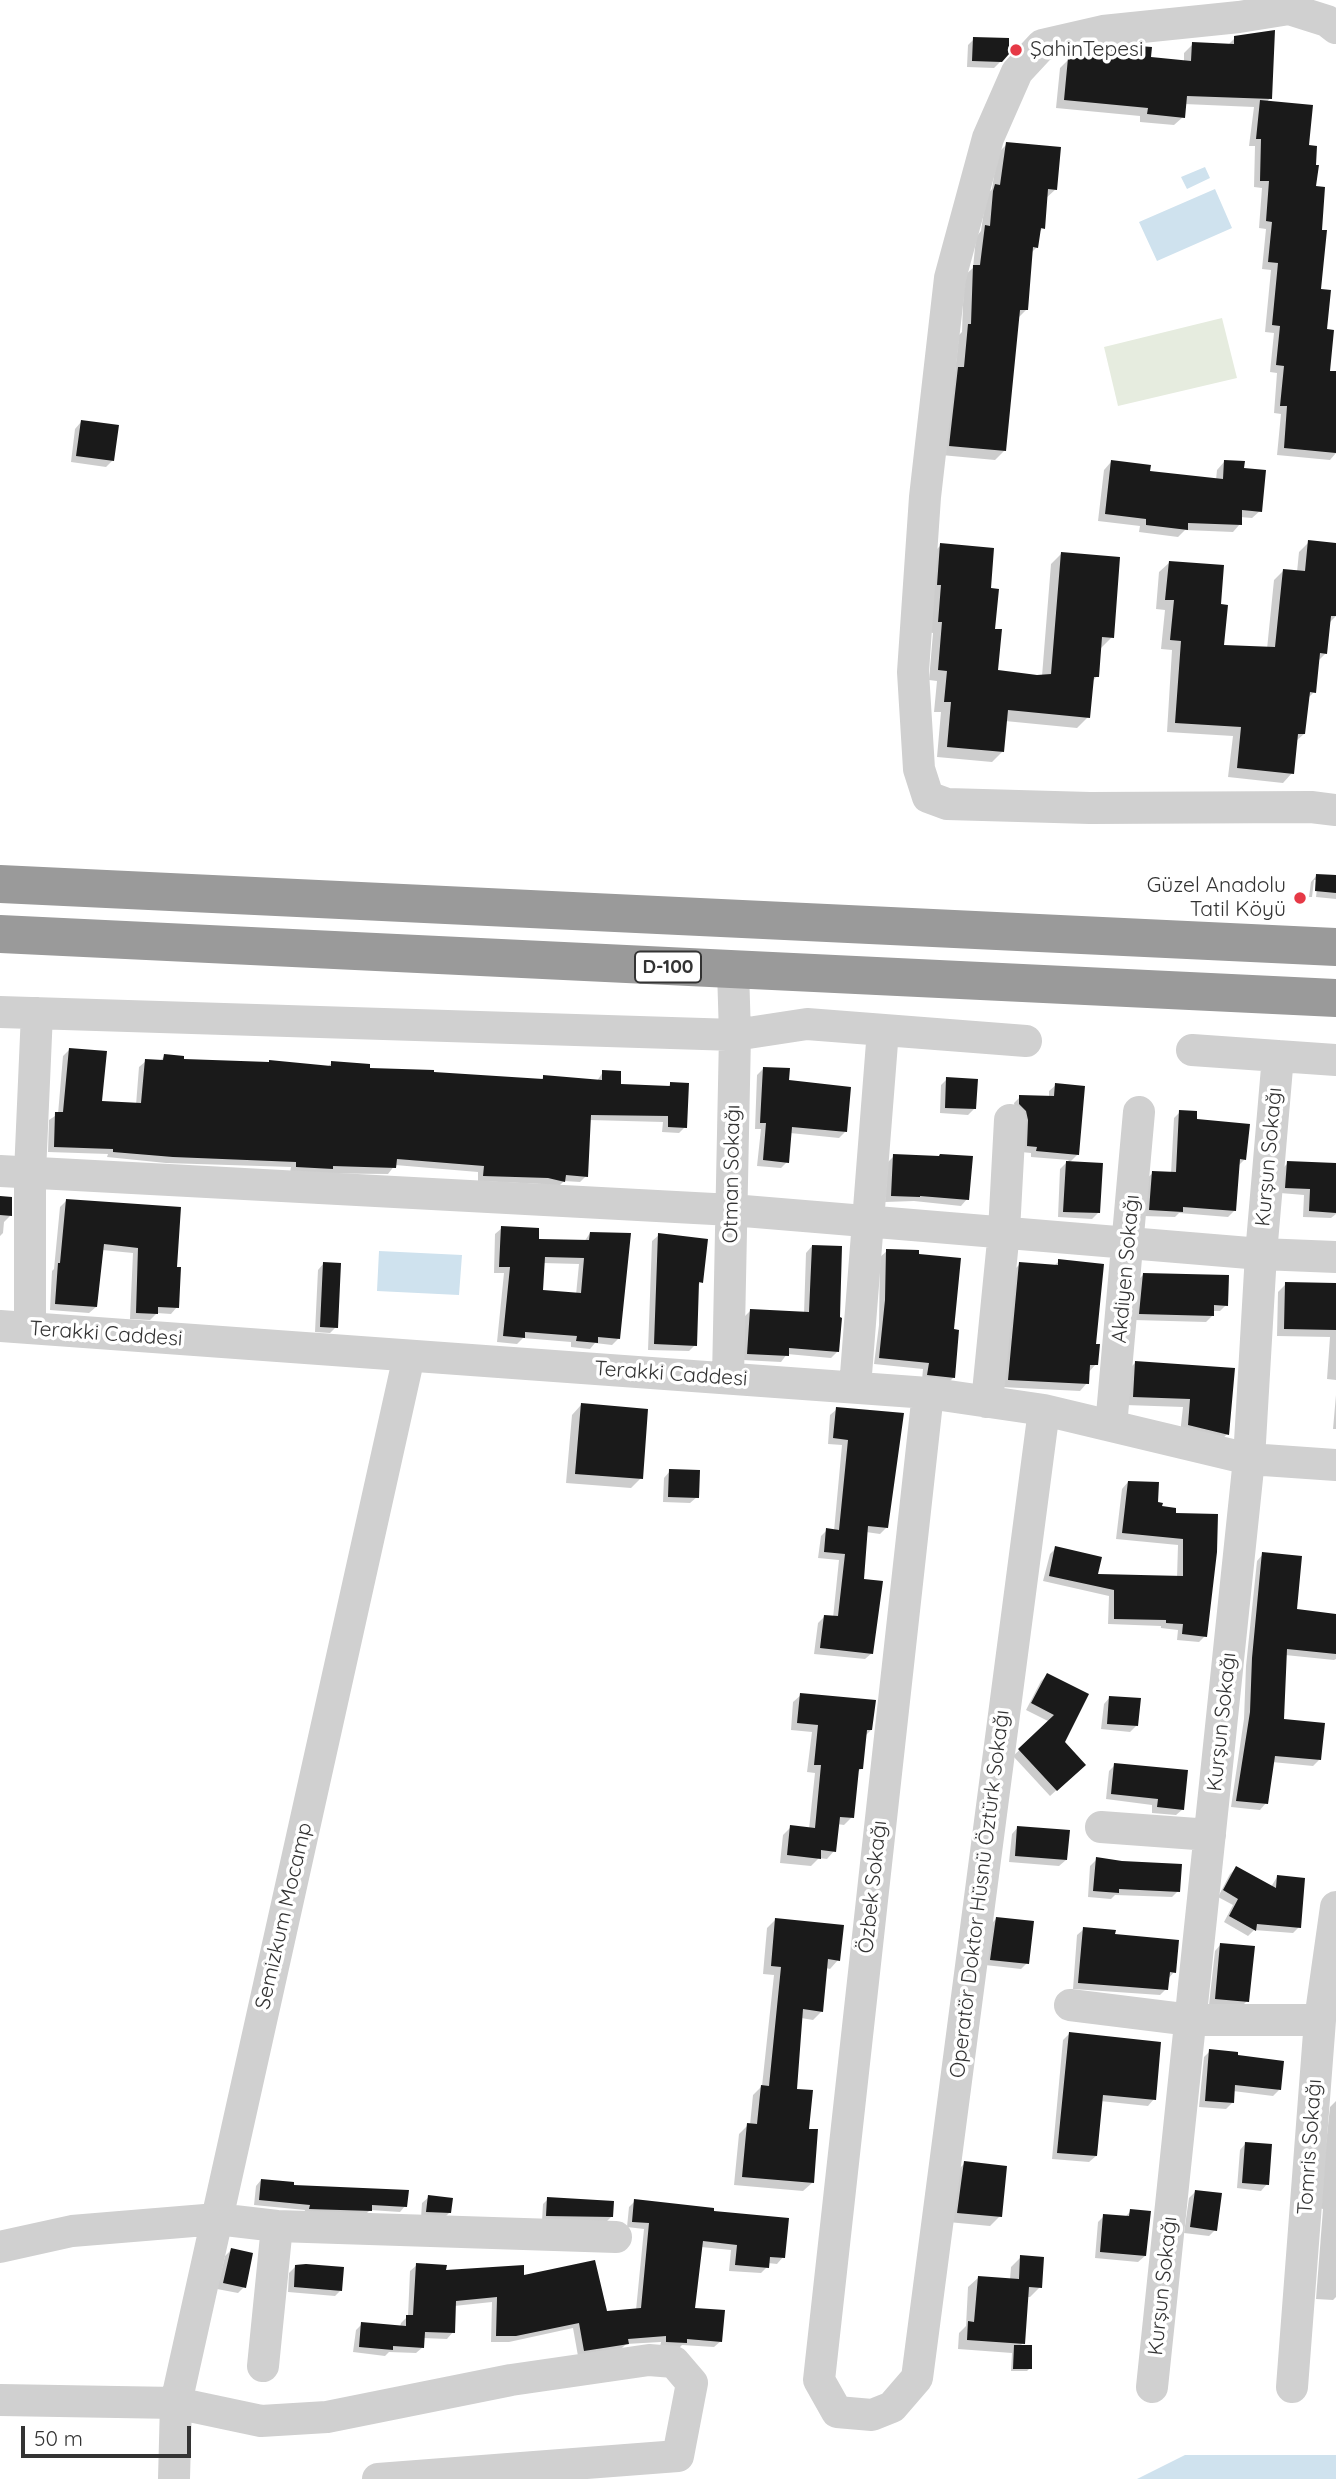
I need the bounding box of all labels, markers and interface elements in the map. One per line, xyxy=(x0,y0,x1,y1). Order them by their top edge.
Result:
place label: ŞahinTepesi xyxy=(1030,37,1143,63)
marker: ŞahinTepesi xyxy=(1008,42,1024,58)
place label: Güzel Anadolu Tatil Köyü xyxy=(1147,873,1286,923)
marker: Güzel Anadolu Tatil Köyü xyxy=(1292,890,1308,906)
road number: D-100 xyxy=(635,951,701,982)
street label: Kurşun Sokağı xyxy=(1250,1086,1288,1228)
street label: Otman Sokağı xyxy=(718,1104,746,1244)
street label: Akdiyen Sokağı xyxy=(1107,1194,1145,1344)
street label: Terakki Caddesi xyxy=(29,1316,183,1352)
street label: Terakki Caddesi xyxy=(594,1356,748,1392)
street label: Kurşun Sokağı xyxy=(1202,1651,1242,1793)
street label: Operatör Doktor Hüsnü Öztürk Sokağı xyxy=(945,1709,1015,2079)
street label: Özbek Sokağı xyxy=(853,1819,893,1955)
street label: Semizkum Mocamp xyxy=(250,1820,318,2012)
street label: Tomris Sokağı xyxy=(1293,2078,1327,2216)
street label: Kurşun Sokağı xyxy=(1143,2215,1183,2357)
scale bar xyxy=(24,2412,194,2456)
text: 50 m xyxy=(34,2425,83,2451)

